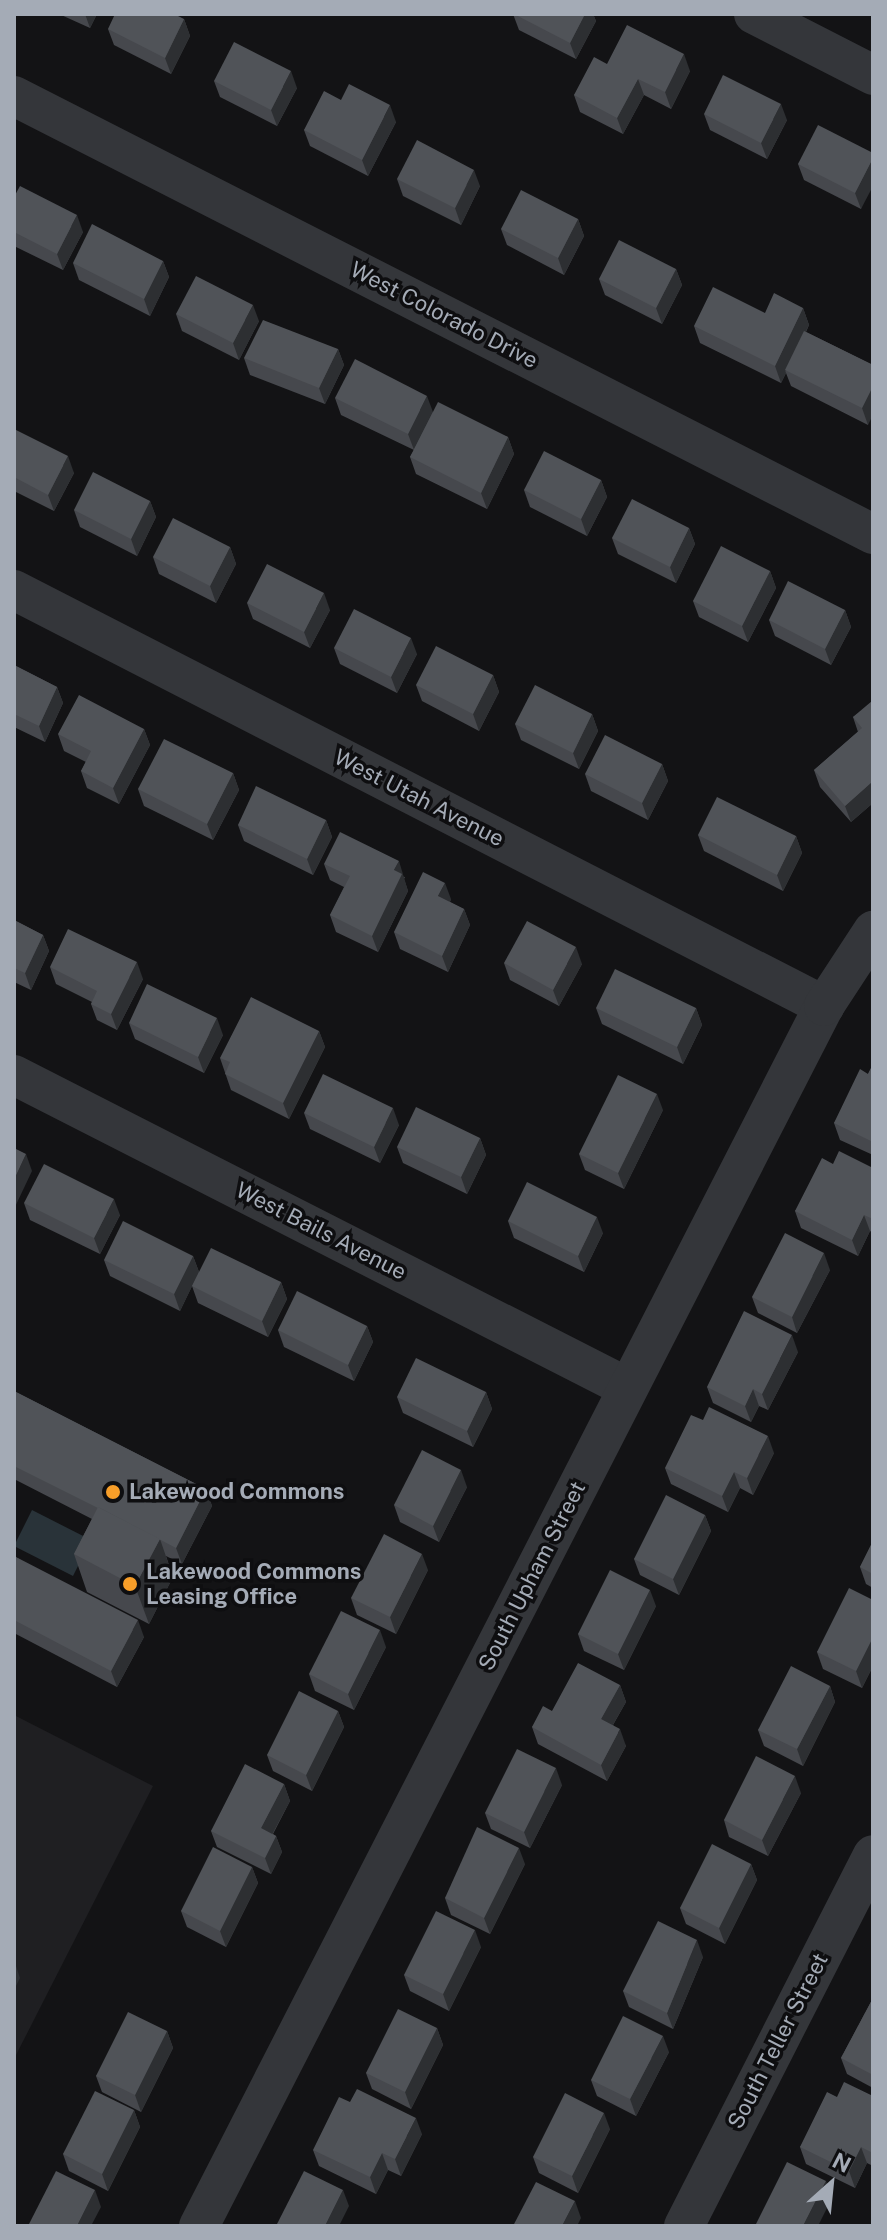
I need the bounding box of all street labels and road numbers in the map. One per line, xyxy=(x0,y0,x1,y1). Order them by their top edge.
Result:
street label: West Colorado Drive xyxy=(346,256,542,374)
street label: West Utah Avenue xyxy=(330,744,508,852)
street label: West Bails Avenue xyxy=(231,1177,411,1285)
street label: South Upham Street xyxy=(473,1477,591,1675)
street label: South Teller Street xyxy=(722,1949,834,2133)

